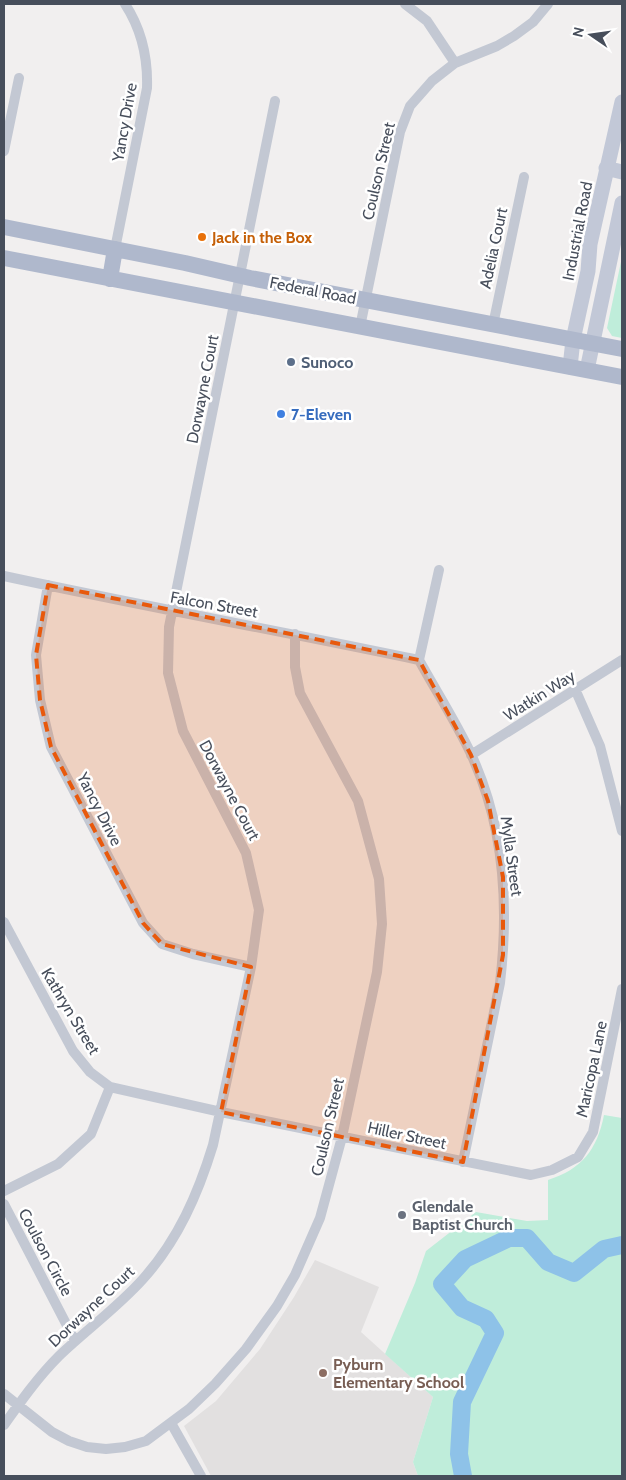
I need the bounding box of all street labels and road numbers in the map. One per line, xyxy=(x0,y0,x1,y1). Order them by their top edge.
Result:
street label: Yancy Drive xyxy=(108,81,141,164)
street label: Coulson Street xyxy=(358,120,399,222)
street label: Industrial Road xyxy=(559,180,596,282)
street label: Adelia Court xyxy=(476,205,511,290)
street label: Federal Road xyxy=(268,273,358,308)
street label: Dorwayne Court xyxy=(183,333,222,445)
street label: Falcon Street xyxy=(169,587,260,622)
street label: Watkin Way xyxy=(500,666,578,725)
street label: Dorwayne Court xyxy=(195,737,264,844)
street label: Yancy Drive xyxy=(73,769,126,849)
street label: Mylla Street xyxy=(496,815,527,898)
street label: Kathryn Street xyxy=(37,965,104,1058)
street label: Maricopa Lane xyxy=(572,1019,611,1119)
street label: Coulson Street xyxy=(307,1076,348,1178)
street label: Hiller Street xyxy=(366,1118,449,1153)
street label: Coulson Circle xyxy=(15,1205,77,1299)
street label: Dorwayne Court xyxy=(45,1261,139,1351)

